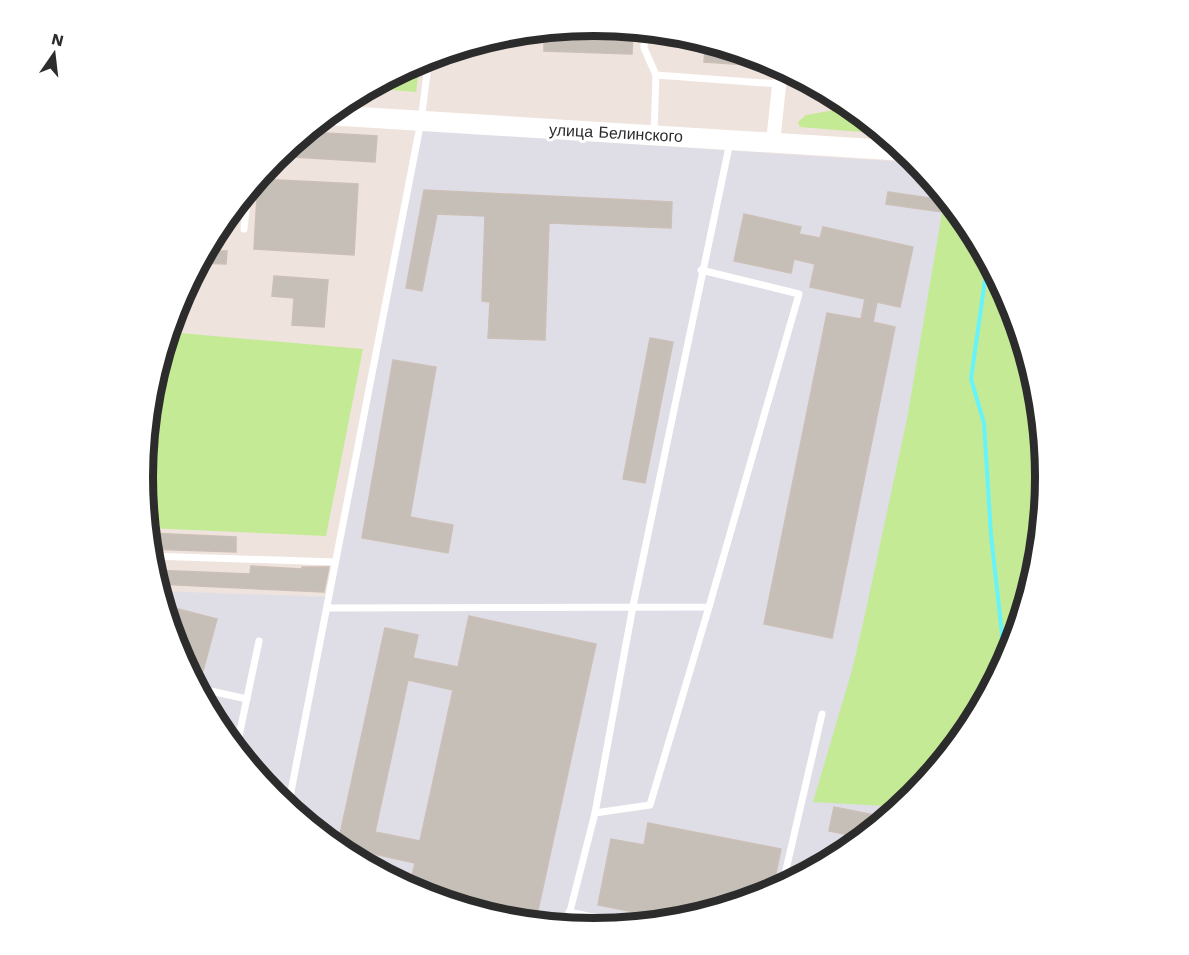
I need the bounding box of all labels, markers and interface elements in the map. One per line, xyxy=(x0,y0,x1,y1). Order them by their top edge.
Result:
north arrow xyxy=(24,24,84,84)
text: N xyxy=(49,29,66,51)
street label: улица Белинского xyxy=(549,120,683,146)

